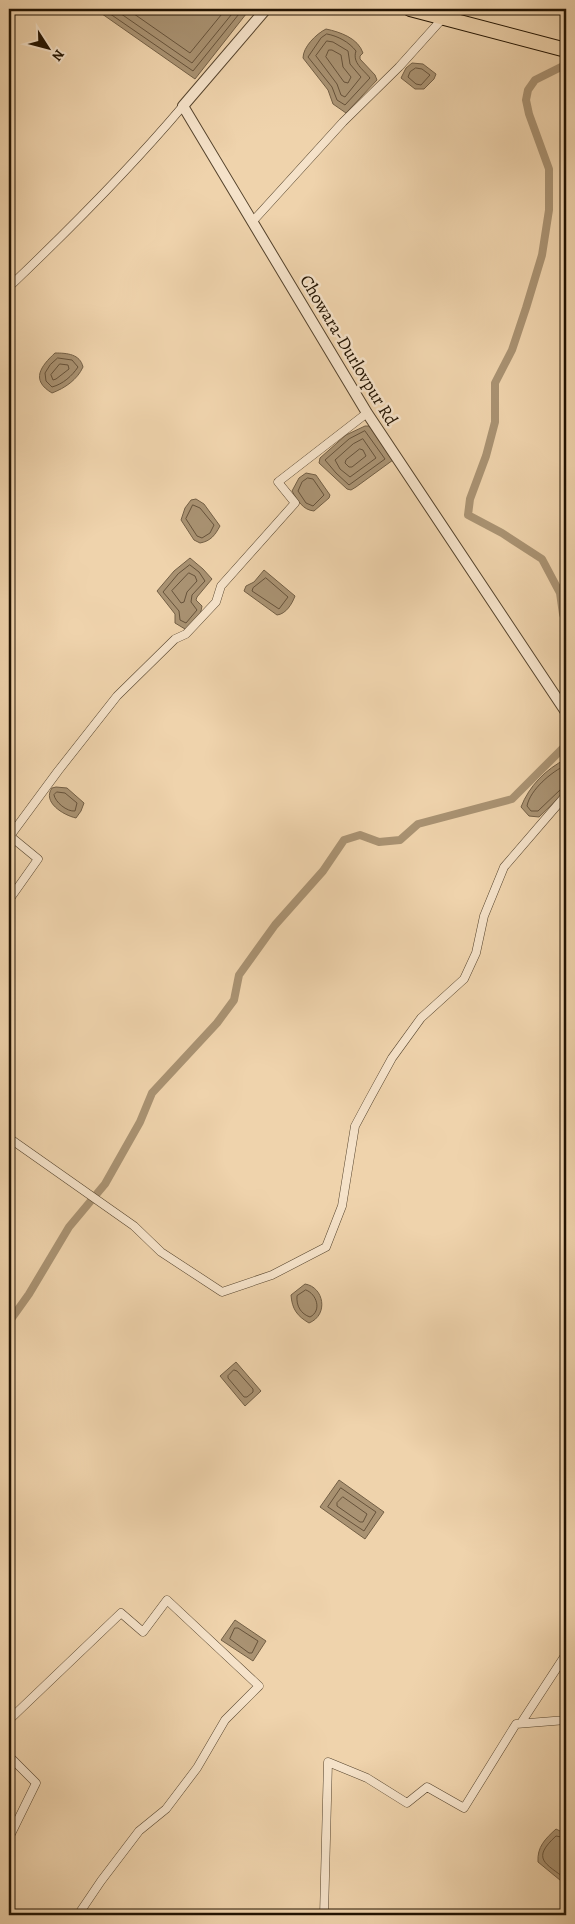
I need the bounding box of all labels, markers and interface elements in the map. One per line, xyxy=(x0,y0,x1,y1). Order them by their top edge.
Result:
north arrow xyxy=(22,22,72,72)
text: N xyxy=(47,46,69,65)
street label: Chowara-Durlovpur Rd xyxy=(294,270,404,430)

